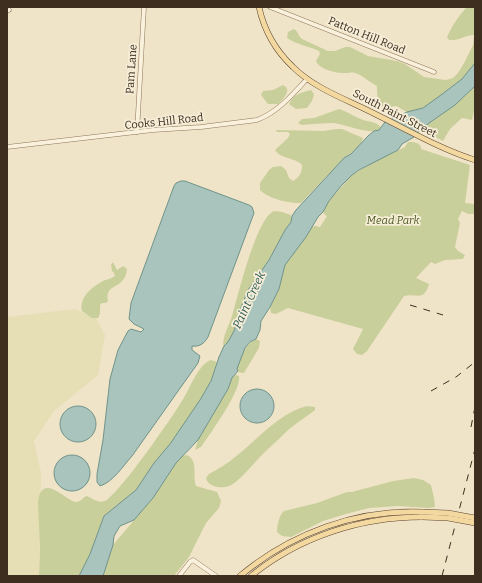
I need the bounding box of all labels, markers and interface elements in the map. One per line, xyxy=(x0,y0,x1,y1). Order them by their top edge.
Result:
street label: Patton Hill Road xyxy=(326,14,408,57)
street label: Pam Lane xyxy=(123,44,140,94)
street label: South Paint Street xyxy=(351,87,439,140)
street label: Cooks Hill Road xyxy=(124,111,205,132)
park label: Mead Park xyxy=(367,214,420,227)
water label: Paint Creek xyxy=(230,269,269,331)

